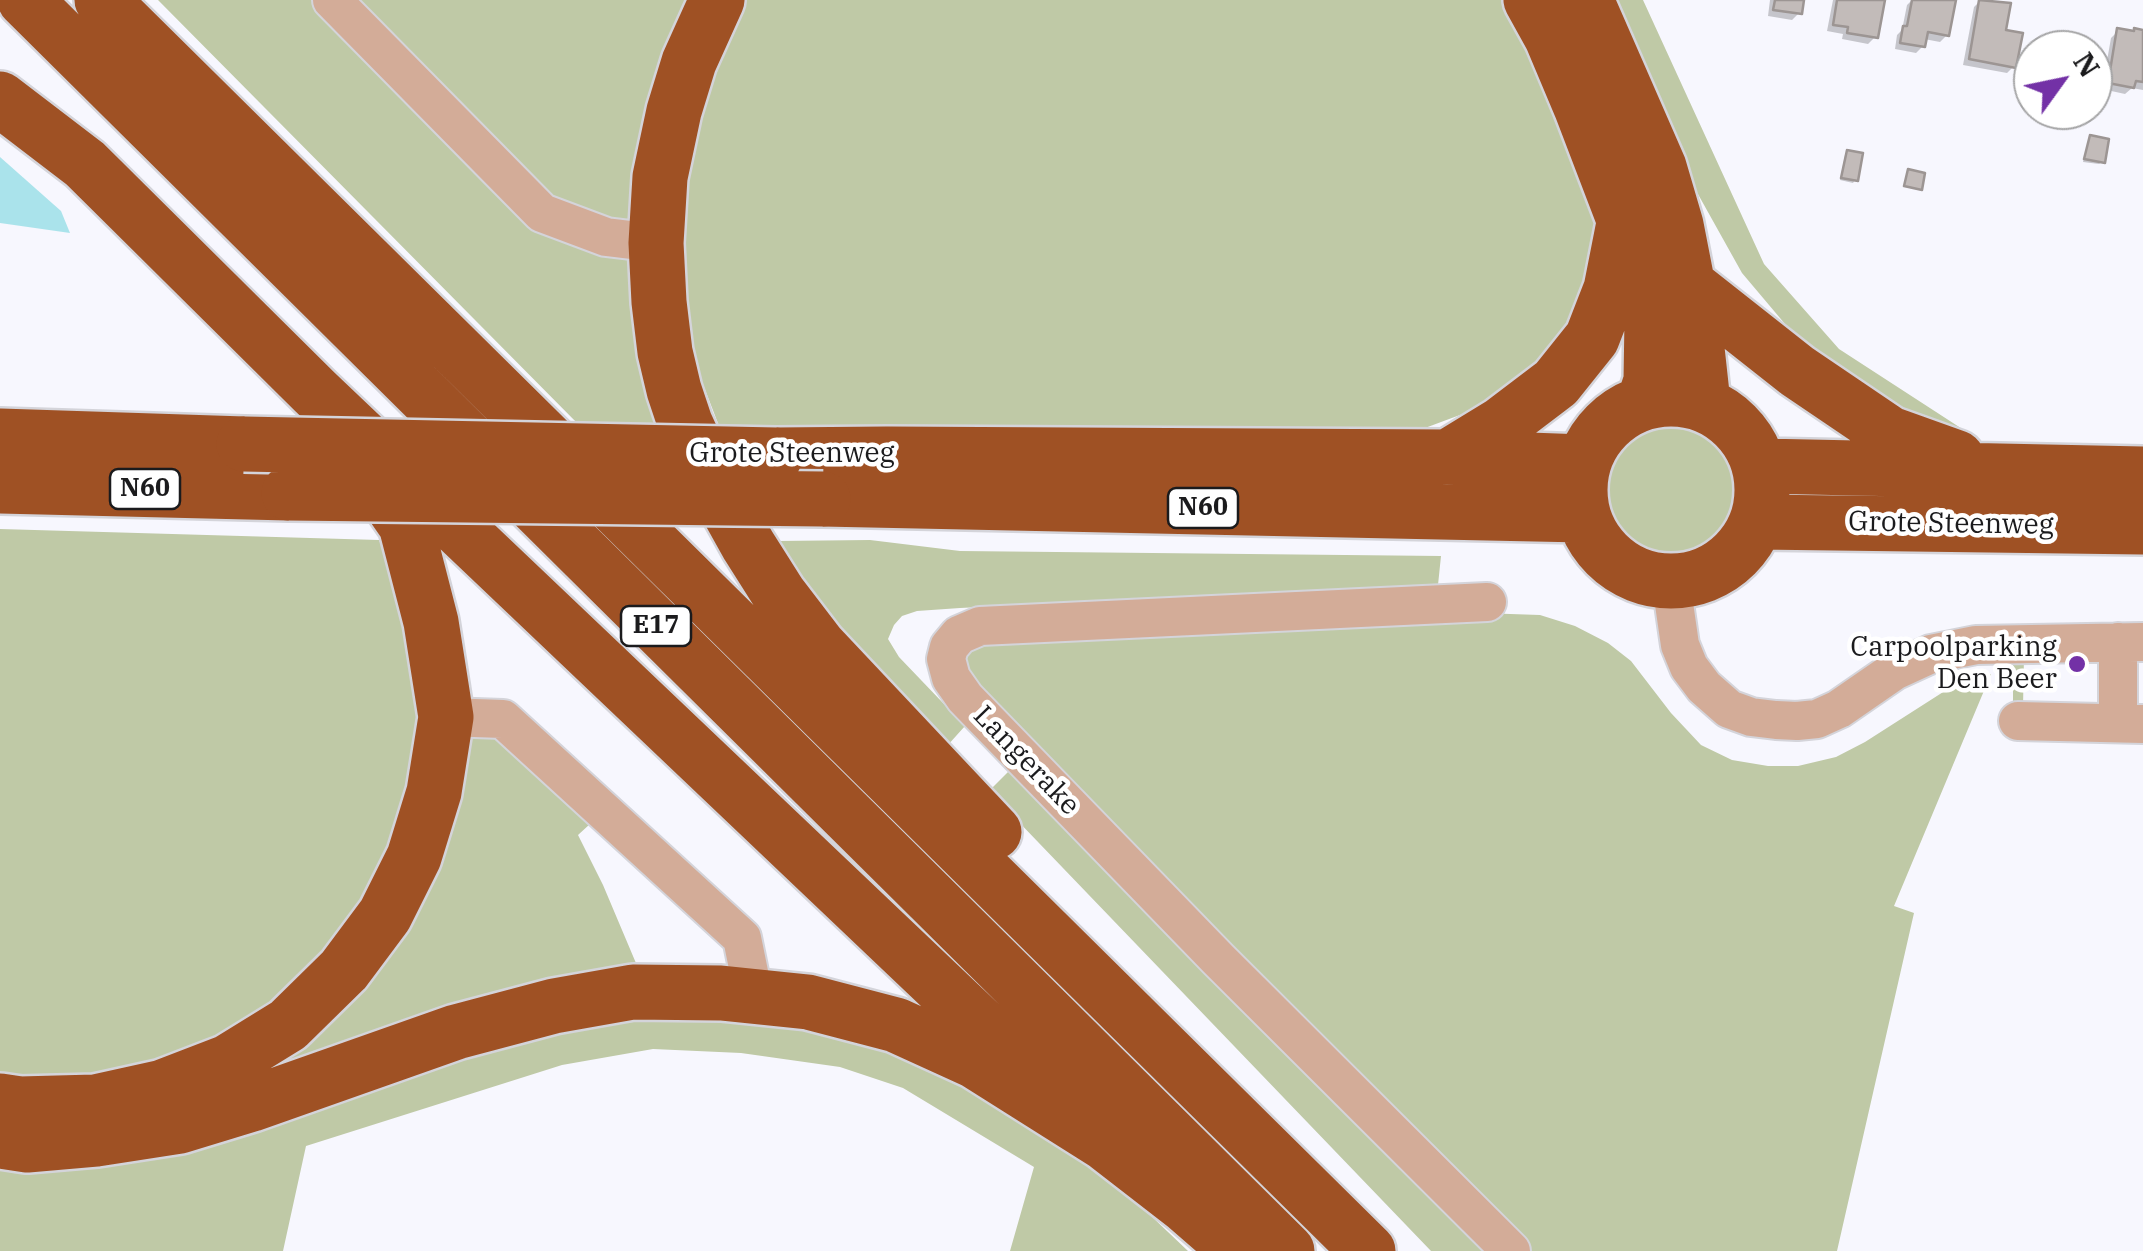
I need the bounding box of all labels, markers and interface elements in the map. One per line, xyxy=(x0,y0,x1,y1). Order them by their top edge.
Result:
north arrow xyxy=(2013,30,2113,130)
text: N xyxy=(2065,45,2108,84)
street label: Grote Steenweg xyxy=(689,437,895,471)
road number: N60 xyxy=(110,469,180,509)
road number: N60 xyxy=(1168,488,1238,528)
street label: Grote Steenweg xyxy=(1848,505,2054,543)
road number: E17 xyxy=(621,606,691,646)
place label: Carpoolparking Den Beer xyxy=(1850,631,2057,697)
marker: Carpoolparking Den Beer xyxy=(2066,653,2088,675)
street label: Langerake xyxy=(966,700,1086,822)

